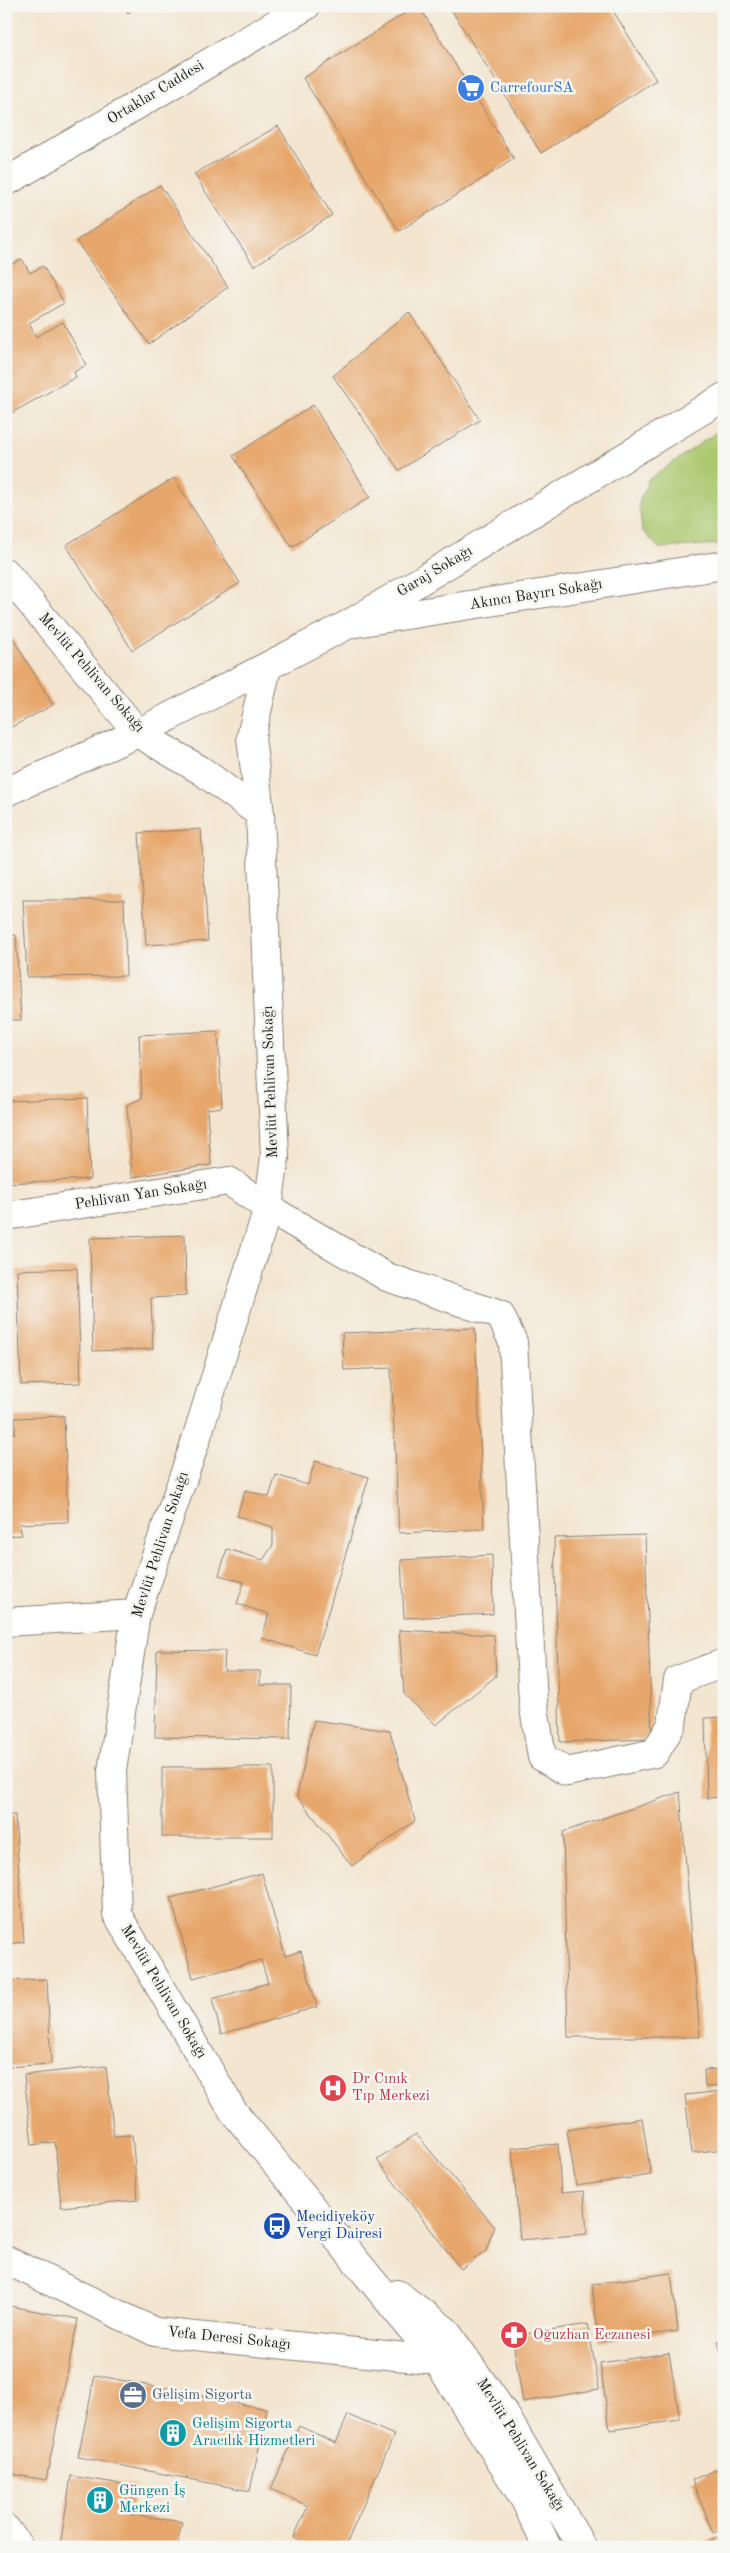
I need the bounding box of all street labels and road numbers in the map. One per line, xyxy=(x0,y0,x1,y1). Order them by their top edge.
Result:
street label: Ortaklar Caddesi xyxy=(105,58,207,128)
street label: Garaj Sokağı xyxy=(395,544,475,600)
street label: Akıncı Bayırı Sokağı xyxy=(469,577,603,613)
street label: Mevlüt Pehlivan Sokağı xyxy=(35,610,147,736)
street label: Mevlüt Pehlivan Sokağı xyxy=(261,1005,281,1159)
street label: Pehlivan Yan Sokağı xyxy=(74,1177,208,1213)
street label: Mevlüt Pehlivan Sokağı xyxy=(130,1470,192,1620)
street label: Mevlüt Pehlivan Sokağı xyxy=(117,1923,209,2061)
street label: Vefa Deresi Sokağı xyxy=(166,2325,292,2353)
street label: Mevlüt Pehlivan Sokağı xyxy=(473,2376,567,2514)

